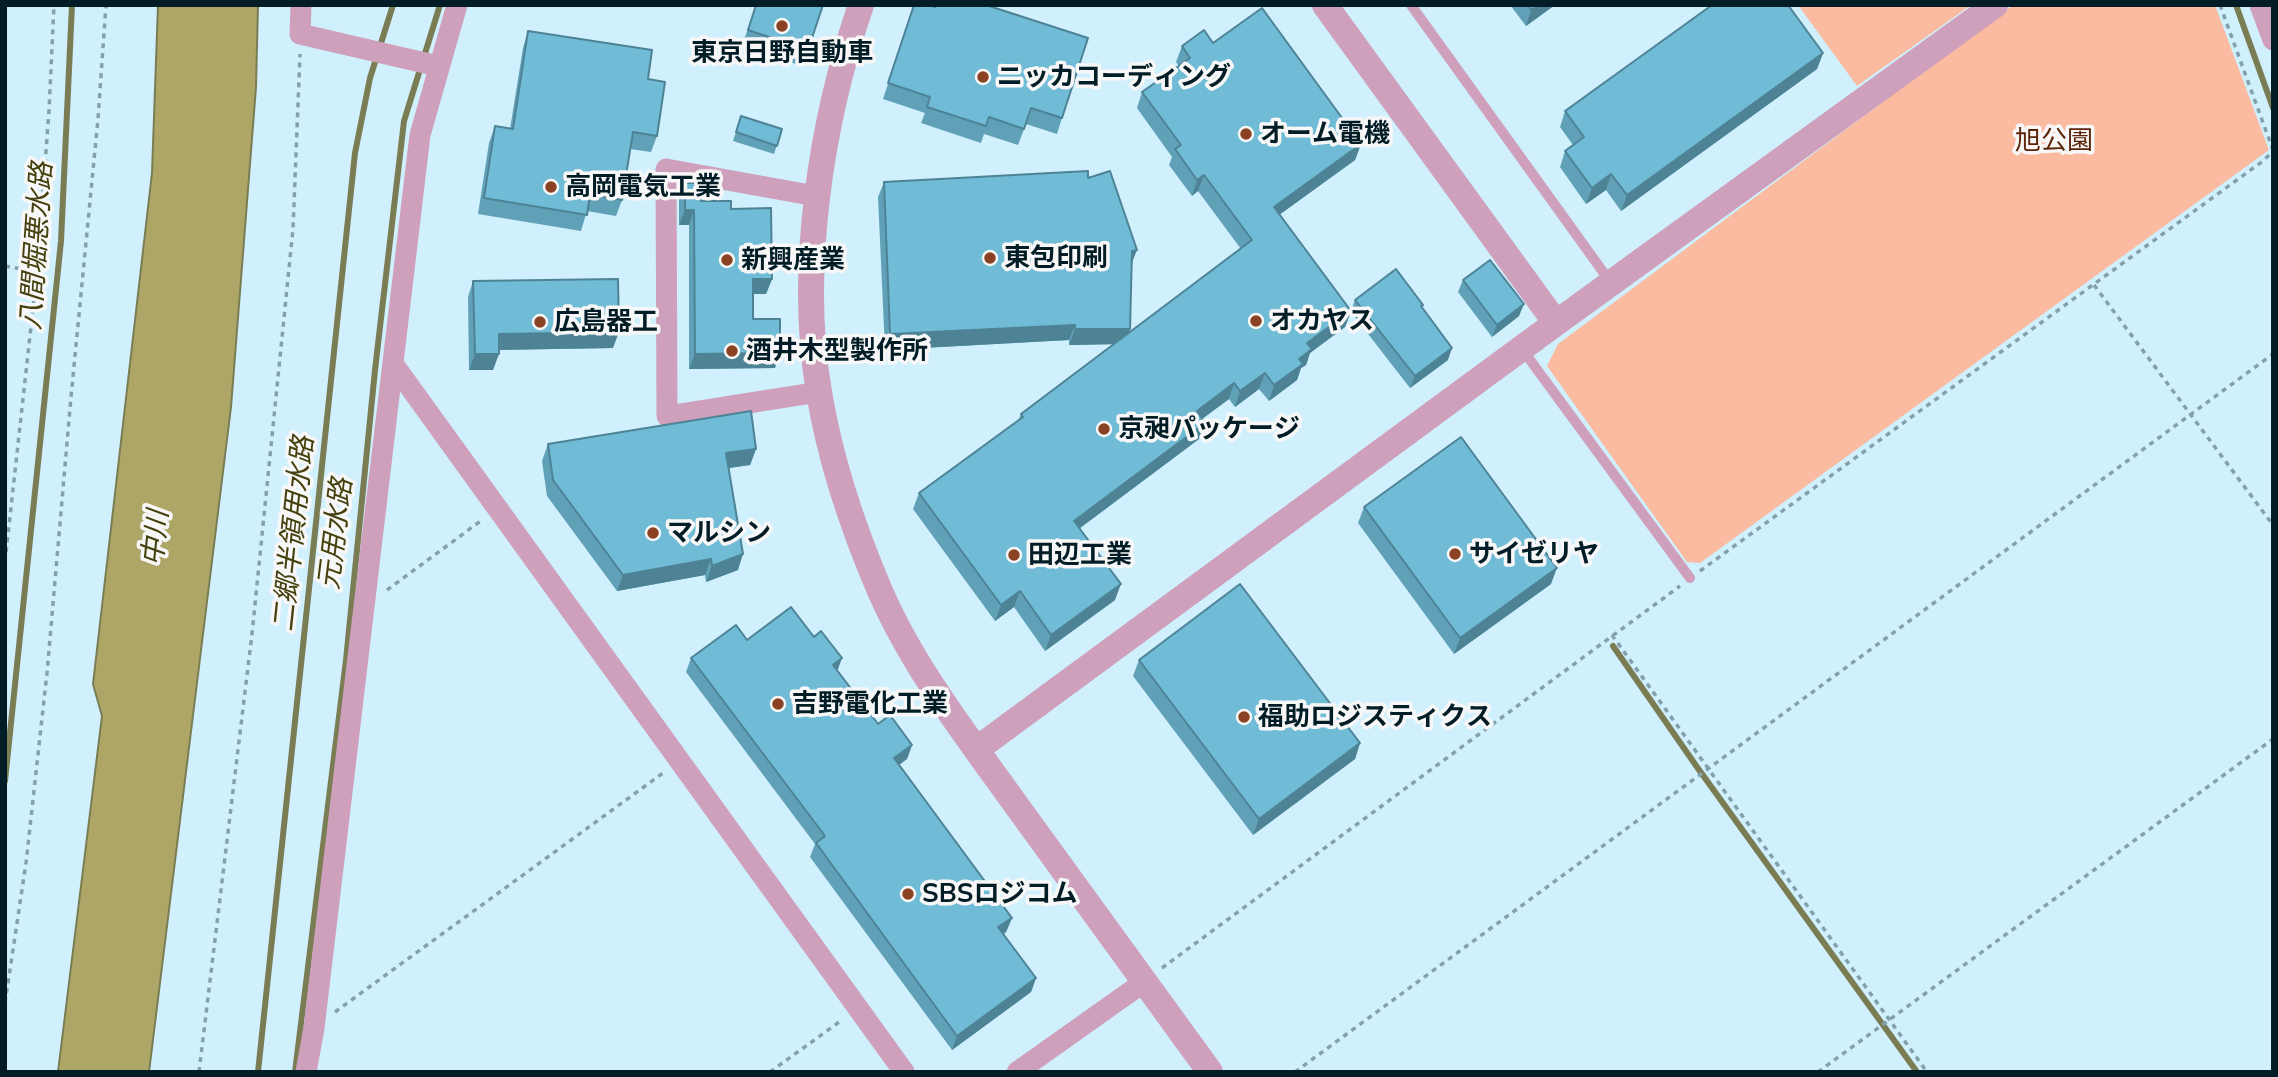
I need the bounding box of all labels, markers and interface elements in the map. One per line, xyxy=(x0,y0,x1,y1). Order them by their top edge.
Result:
marker: 東京日野自動車 xyxy=(774,18,790,34)
place label: 東京日野自動車 xyxy=(691,37,873,69)
place label: ニッカコーディング xyxy=(997,61,1231,93)
marker: ニッカコーディング xyxy=(975,69,991,85)
place label: オーム電機 xyxy=(1260,118,1390,150)
park label: 旭公園 xyxy=(2015,125,2093,157)
marker: オーム電機 xyxy=(1238,126,1254,142)
water label: 八間堀悪水路 xyxy=(14,161,60,331)
place label: 高岡電気工業 xyxy=(565,171,721,203)
marker: 高岡電気工業 xyxy=(543,179,559,195)
place label: 東包印刷 xyxy=(1004,242,1108,274)
place label: 新興産業 xyxy=(741,244,845,276)
marker: 東包印刷 xyxy=(982,250,998,266)
marker: 新興産業 xyxy=(719,252,735,268)
place label: オカヤス xyxy=(1270,305,1374,337)
place label: 広島器工 xyxy=(554,306,658,338)
marker: オカヤス xyxy=(1248,313,1264,329)
marker: 広島器工 xyxy=(532,314,548,330)
place label: 酒井木型製作所 xyxy=(746,335,928,367)
marker: 酒井木型製作所 xyxy=(724,343,740,359)
place label: 京昶パッケージ xyxy=(1118,413,1300,445)
marker: 京昶パッケージ xyxy=(1096,421,1112,437)
water label: 二郷半領用水路 xyxy=(267,435,321,633)
water label: 元用水路 xyxy=(313,476,359,592)
water label: 中川 xyxy=(136,508,176,568)
place label: マルシン xyxy=(667,517,771,549)
marker: マルシン xyxy=(645,525,661,541)
place label: サイゼリヤ xyxy=(1469,538,1599,570)
place label: 田辺工業 xyxy=(1028,539,1132,571)
marker: サイゼリヤ xyxy=(1447,546,1463,562)
marker: 田辺工業 xyxy=(1006,547,1022,563)
place label: 吉野電化工業 xyxy=(792,688,948,720)
marker: 吉野電化工業 xyxy=(770,696,786,712)
place label: 福助ロジスティクス xyxy=(1258,701,1492,733)
marker: 福助ロジスティクス xyxy=(1236,709,1252,725)
place label: SBSロジコム xyxy=(922,878,1077,910)
marker: SBSロジコム xyxy=(900,886,916,902)

